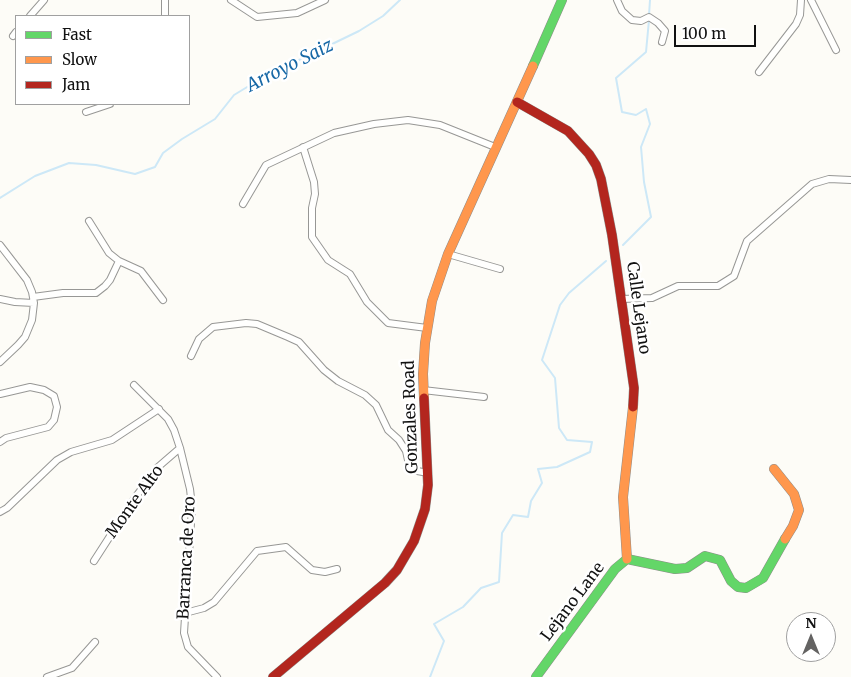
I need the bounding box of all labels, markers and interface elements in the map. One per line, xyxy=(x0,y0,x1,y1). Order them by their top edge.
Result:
legend xyxy=(15,15,190,105)
scale bar xyxy=(676,15,758,47)
text: 100 m xyxy=(682,24,726,43)
text: Fast xyxy=(62,25,92,44)
water label: Arroyo Saiz xyxy=(243,35,337,97)
text: Slow xyxy=(62,50,97,69)
text: Jam xyxy=(62,75,90,94)
street label: Calle Lejano xyxy=(622,261,654,355)
street label: Gonzales Road xyxy=(399,360,423,474)
street label: Monte Alto xyxy=(102,462,168,542)
street label: Barranca de Oro xyxy=(174,496,200,620)
street label: Lejano Lane xyxy=(537,559,609,645)
north arrow xyxy=(786,612,836,662)
text: N xyxy=(805,614,817,632)

